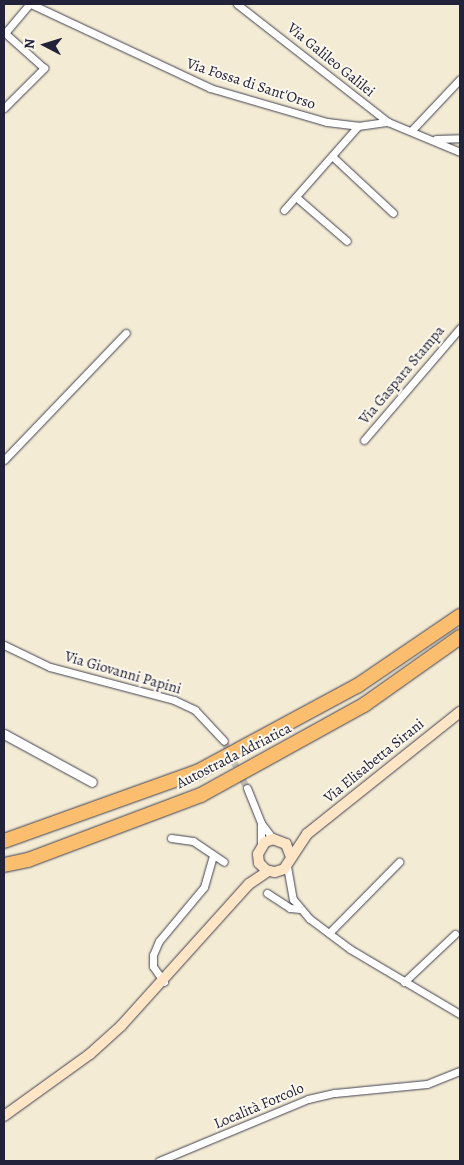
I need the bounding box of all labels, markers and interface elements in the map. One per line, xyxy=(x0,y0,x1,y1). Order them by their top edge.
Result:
street label: Via Galileo Galilei xyxy=(284,19,378,101)
north arrow xyxy=(20,20,70,70)
text: N xyxy=(20,38,39,50)
street label: Via Fossa di Sant'Orso xyxy=(184,55,318,113)
street label: Via Gaspara Stampa xyxy=(355,322,449,428)
street label: Via Giovanni Papini xyxy=(63,648,183,698)
street label: Via Elisabetta Sirani xyxy=(320,715,428,807)
street label: Autostrada Adriatica xyxy=(174,719,294,793)
street label: Località Forcolo xyxy=(211,1079,307,1133)

